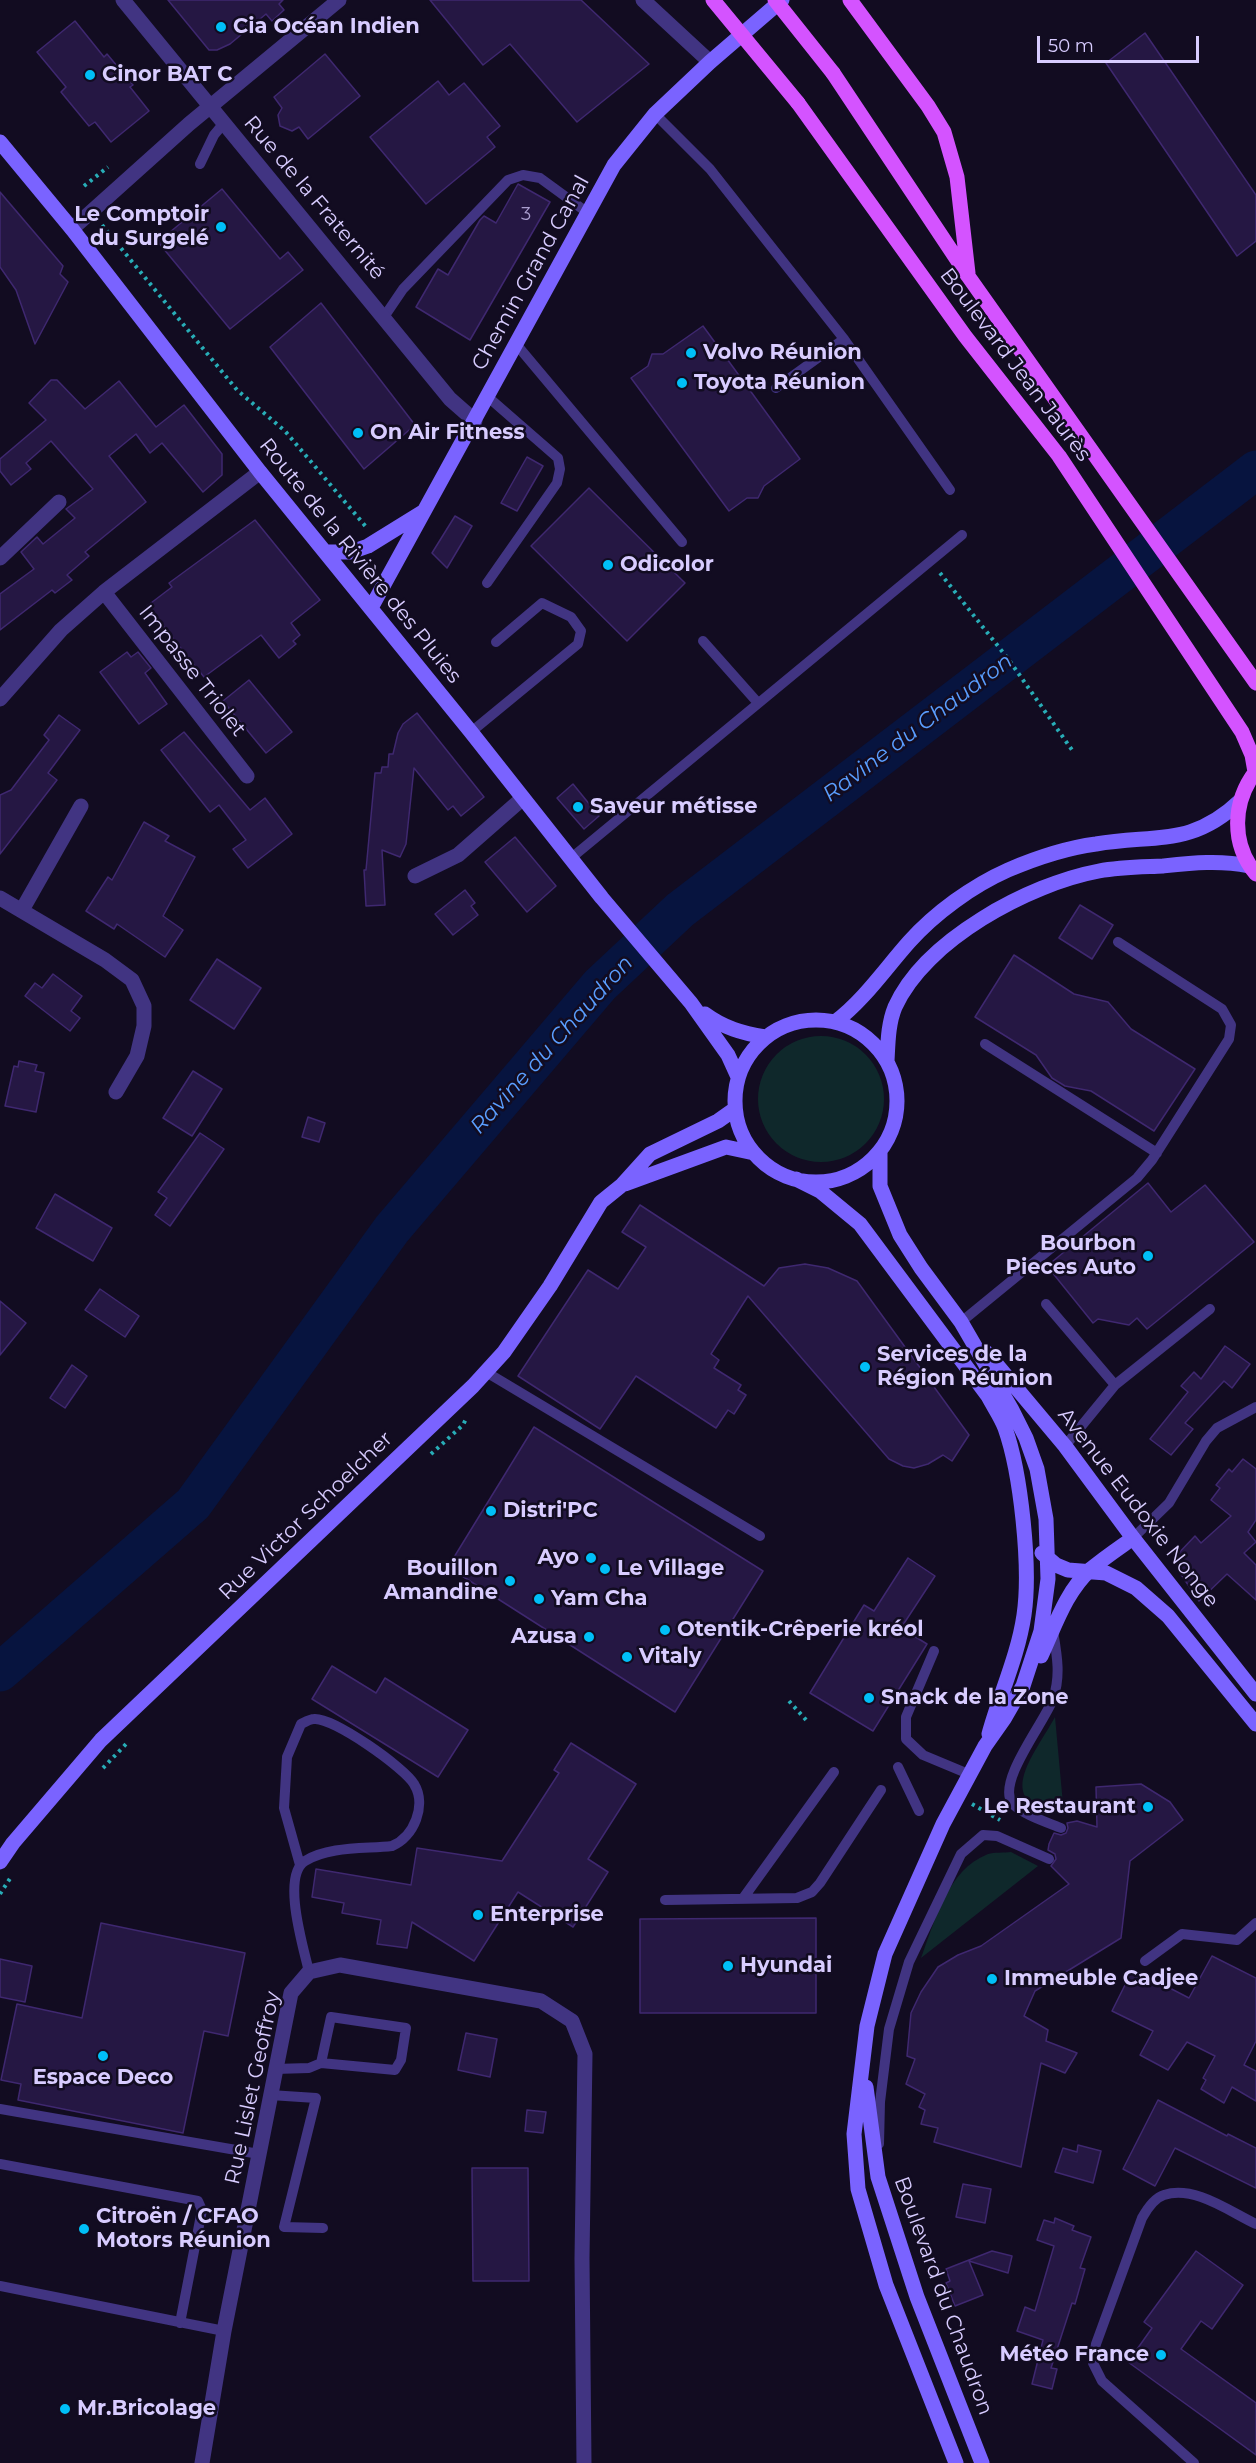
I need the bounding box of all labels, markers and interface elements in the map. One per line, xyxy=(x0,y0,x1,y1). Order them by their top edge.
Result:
place label: Cia Océan Indien xyxy=(233,14,420,40)
marker: Cia Océan Indien xyxy=(214,20,228,34)
scale bar xyxy=(1040,24,1202,62)
text: 50 m xyxy=(1048,35,1094,57)
place label: Cinor BAT C xyxy=(102,62,232,88)
marker: Cinor BAT C xyxy=(83,68,97,82)
street label: Rue de la Fraternité xyxy=(238,111,390,285)
street label: Chemin Grand Canal xyxy=(467,171,595,375)
place label: Le Comptoir du Surgelé xyxy=(74,202,209,252)
house number: 3 xyxy=(521,204,531,226)
marker: Le Comptoir du Surgelé xyxy=(214,220,228,234)
street label: Boulevard Jean Jaurès xyxy=(934,263,1096,467)
place label: Volvo Réunion xyxy=(703,340,862,366)
marker: Volvo Réunion xyxy=(684,346,698,360)
place label: Toyota Réunion xyxy=(694,370,865,396)
marker: Toyota Réunion xyxy=(675,376,689,390)
place label: On Air Fitness xyxy=(370,420,525,446)
marker: On Air Fitness xyxy=(351,426,365,440)
street label: Route de la Rivière des Pluies xyxy=(253,433,467,689)
place label: Odicolor xyxy=(620,552,714,578)
marker: Odicolor xyxy=(601,558,615,572)
street label: Impasse Triolet xyxy=(133,600,251,742)
water label: Ravine du Chaudron xyxy=(818,648,1018,808)
place label: Saveur métisse xyxy=(590,794,757,820)
marker: Saveur métisse xyxy=(571,800,585,814)
water label: Ravine du Chaudron xyxy=(465,950,639,1140)
place label: Bourbon Pieces Auto xyxy=(1006,1231,1136,1281)
marker: Bourbon Pieces Auto xyxy=(1141,1249,1155,1263)
place label: Services de la Région Réunion xyxy=(877,1342,1053,1392)
marker: Services de la Région Réunion xyxy=(858,1360,872,1374)
street label: Avenue Eudoxie Nonge xyxy=(1052,1403,1224,1613)
street label: Rue Victor Schoelcher xyxy=(214,1426,398,1606)
place label: Distri'PC xyxy=(503,1498,598,1524)
marker: Distri'PC xyxy=(484,1504,498,1518)
place label: Ayo xyxy=(537,1545,579,1571)
marker: Ayo xyxy=(584,1551,598,1565)
place label: Bouillon Amandine xyxy=(384,1556,498,1606)
place label: Le Village xyxy=(617,1556,724,1582)
marker: Le Village xyxy=(598,1562,612,1576)
marker: Bouillon Amandine xyxy=(503,1574,517,1588)
place label: Yam Cha xyxy=(551,1586,647,1612)
marker: Yam Cha xyxy=(532,1592,546,1606)
place label: Otentik-Crêperie kréol xyxy=(677,1617,924,1643)
marker: Otentik-Crêperie kréol xyxy=(658,1623,672,1637)
place label: Azusa xyxy=(511,1624,577,1650)
marker: Azusa xyxy=(582,1630,596,1644)
place label: Vitaly xyxy=(639,1644,701,1670)
marker: Vitaly xyxy=(620,1650,634,1664)
place label: Snack de la Zone xyxy=(881,1685,1068,1711)
marker: Snack de la Zone xyxy=(862,1691,876,1705)
place label: Le Restaurant xyxy=(983,1794,1136,1820)
marker: Le Restaurant xyxy=(1141,1800,1155,1814)
place label: Enterprise xyxy=(490,1902,604,1928)
marker: Enterprise xyxy=(471,1908,485,1922)
place label: Hyundai xyxy=(740,1953,832,1979)
marker: Hyundai xyxy=(721,1959,735,1973)
place label: Immeuble Cadjee xyxy=(1004,1966,1198,1992)
marker: Immeuble Cadjee xyxy=(985,1972,999,1986)
street label: Rue Lislet Geoffroy xyxy=(220,1989,286,2187)
marker: Espace Deco xyxy=(96,2049,110,2063)
place label: Espace Deco xyxy=(33,2065,173,2091)
street label: Boulevard du Chaudron xyxy=(888,2173,998,2419)
place label: Citroën / CFAO Motors Réunion xyxy=(96,2204,271,2254)
marker: Citroën / CFAO Motors Réunion xyxy=(77,2222,91,2236)
place label: Météo France xyxy=(999,2342,1149,2368)
marker: Météo France xyxy=(1154,2348,1168,2362)
place label: Mr.Bricolage xyxy=(77,2396,216,2422)
marker: Mr.Bricolage xyxy=(58,2402,72,2416)

